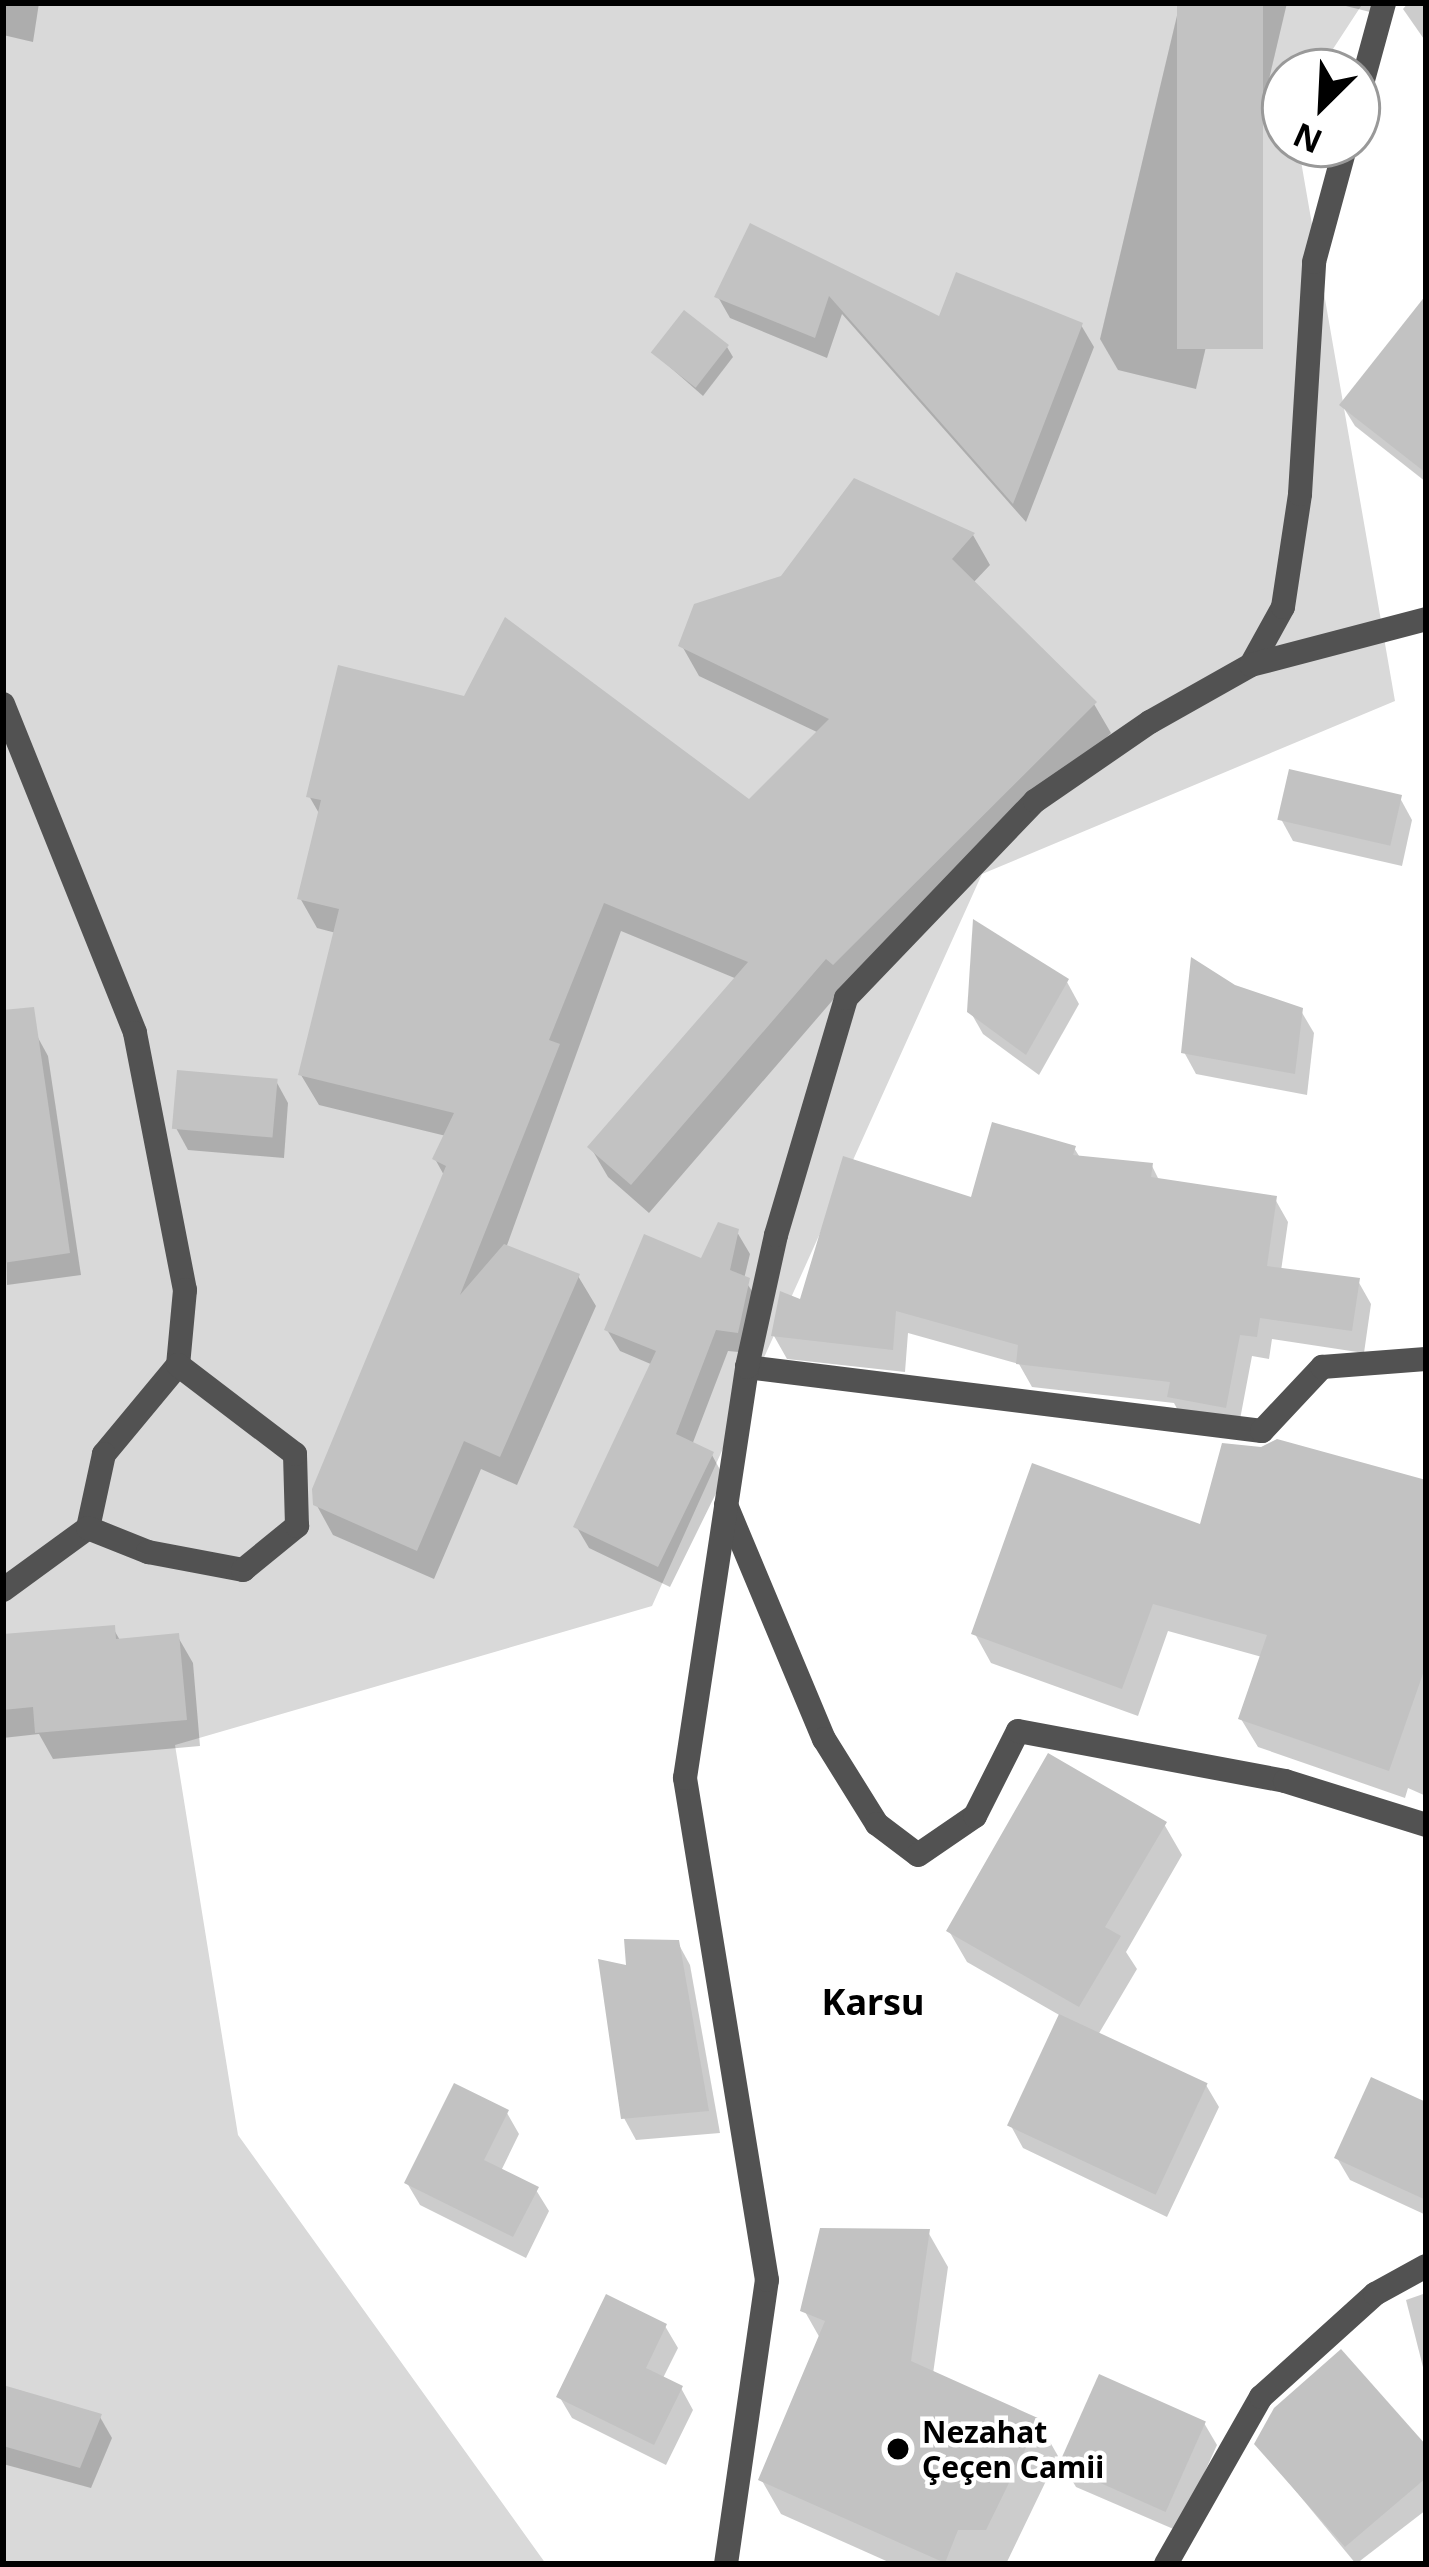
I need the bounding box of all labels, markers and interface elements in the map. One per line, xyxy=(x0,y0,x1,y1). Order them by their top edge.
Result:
north arrow xyxy=(1261,48,1381,168)
text: N xyxy=(1286,113,1329,165)
district label: Karsu xyxy=(821,1980,925,2024)
place label: Nezahat Çeçen Camii xyxy=(922,2414,1104,2484)
marker: Nezahat Çeçen Camii xyxy=(885,2436,911,2462)

